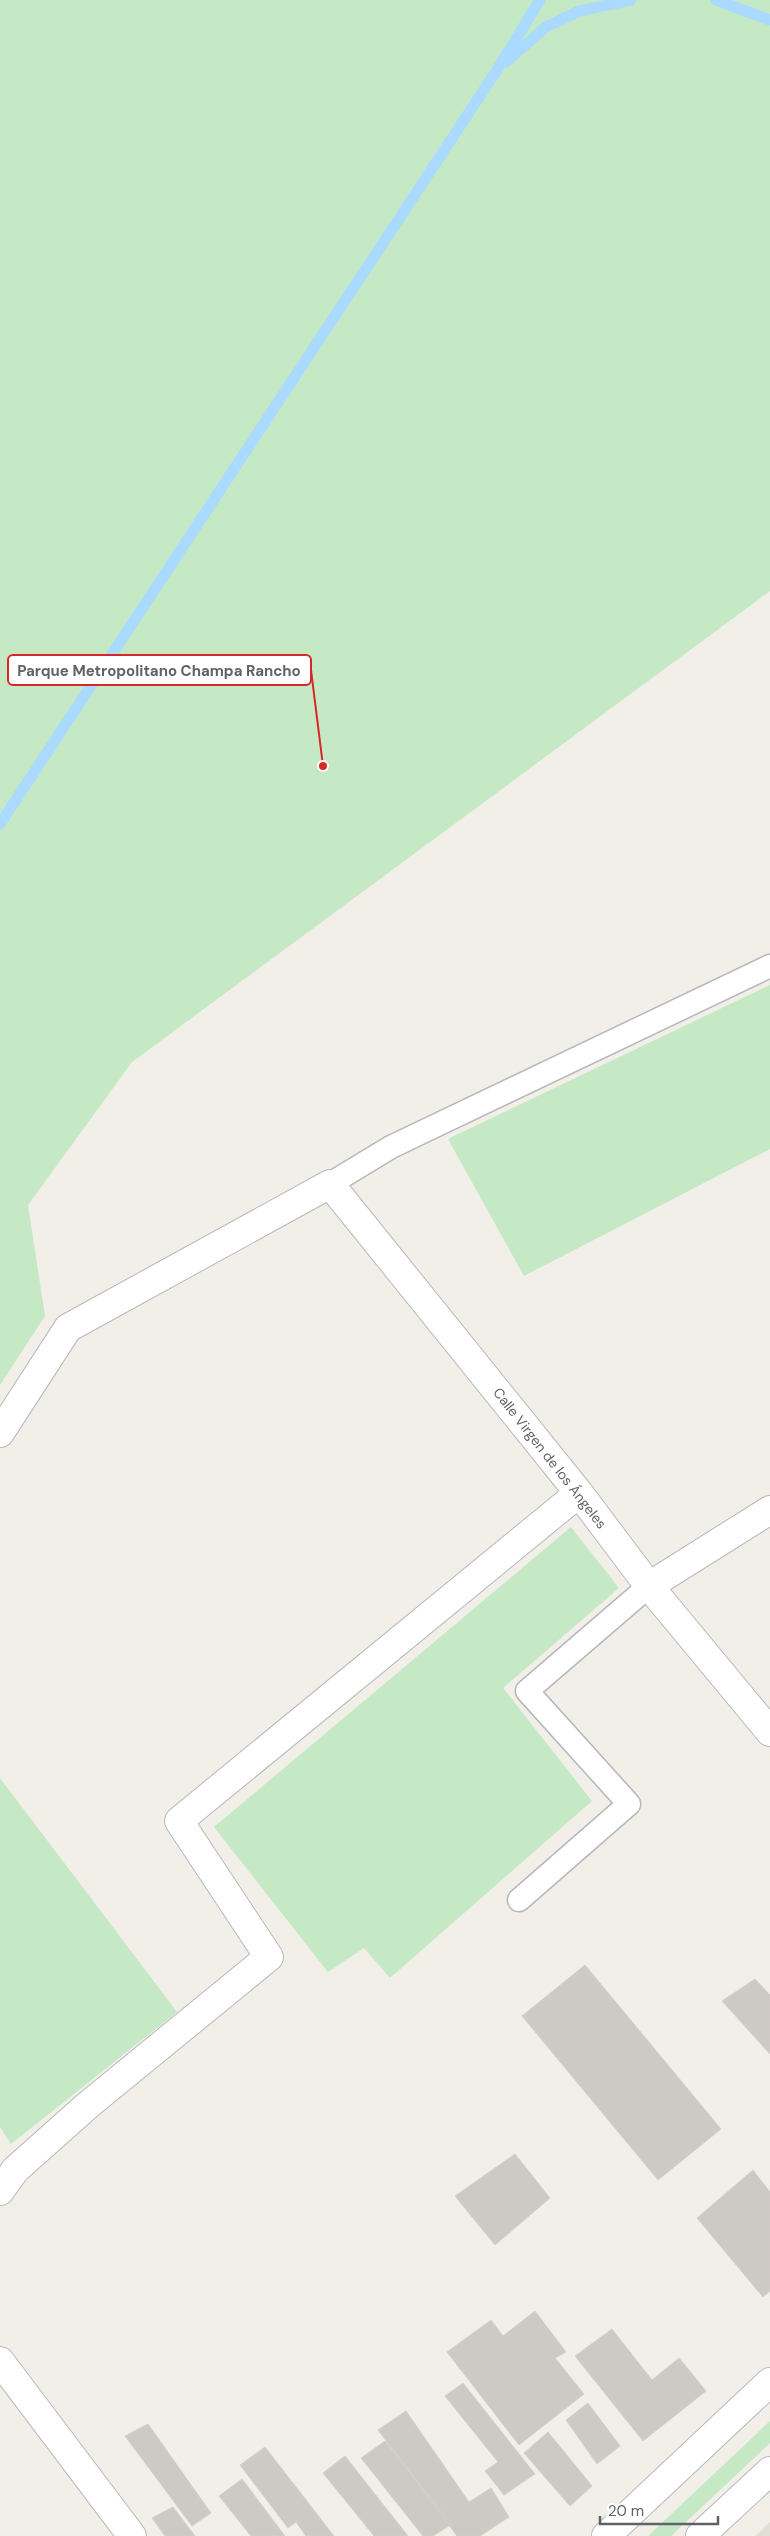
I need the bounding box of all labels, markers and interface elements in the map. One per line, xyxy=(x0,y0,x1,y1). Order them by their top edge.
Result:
callout: Parque Metropolitano Champa Rancho xyxy=(8,655,311,685)
text: Parque Metropolitano Champa Rancho xyxy=(17,661,301,681)
street label: Calle Virgen de los Ángeles xyxy=(489,1384,611,1532)
scale bar xyxy=(600,2494,718,2526)
text: 20 m xyxy=(608,2501,644,2521)

